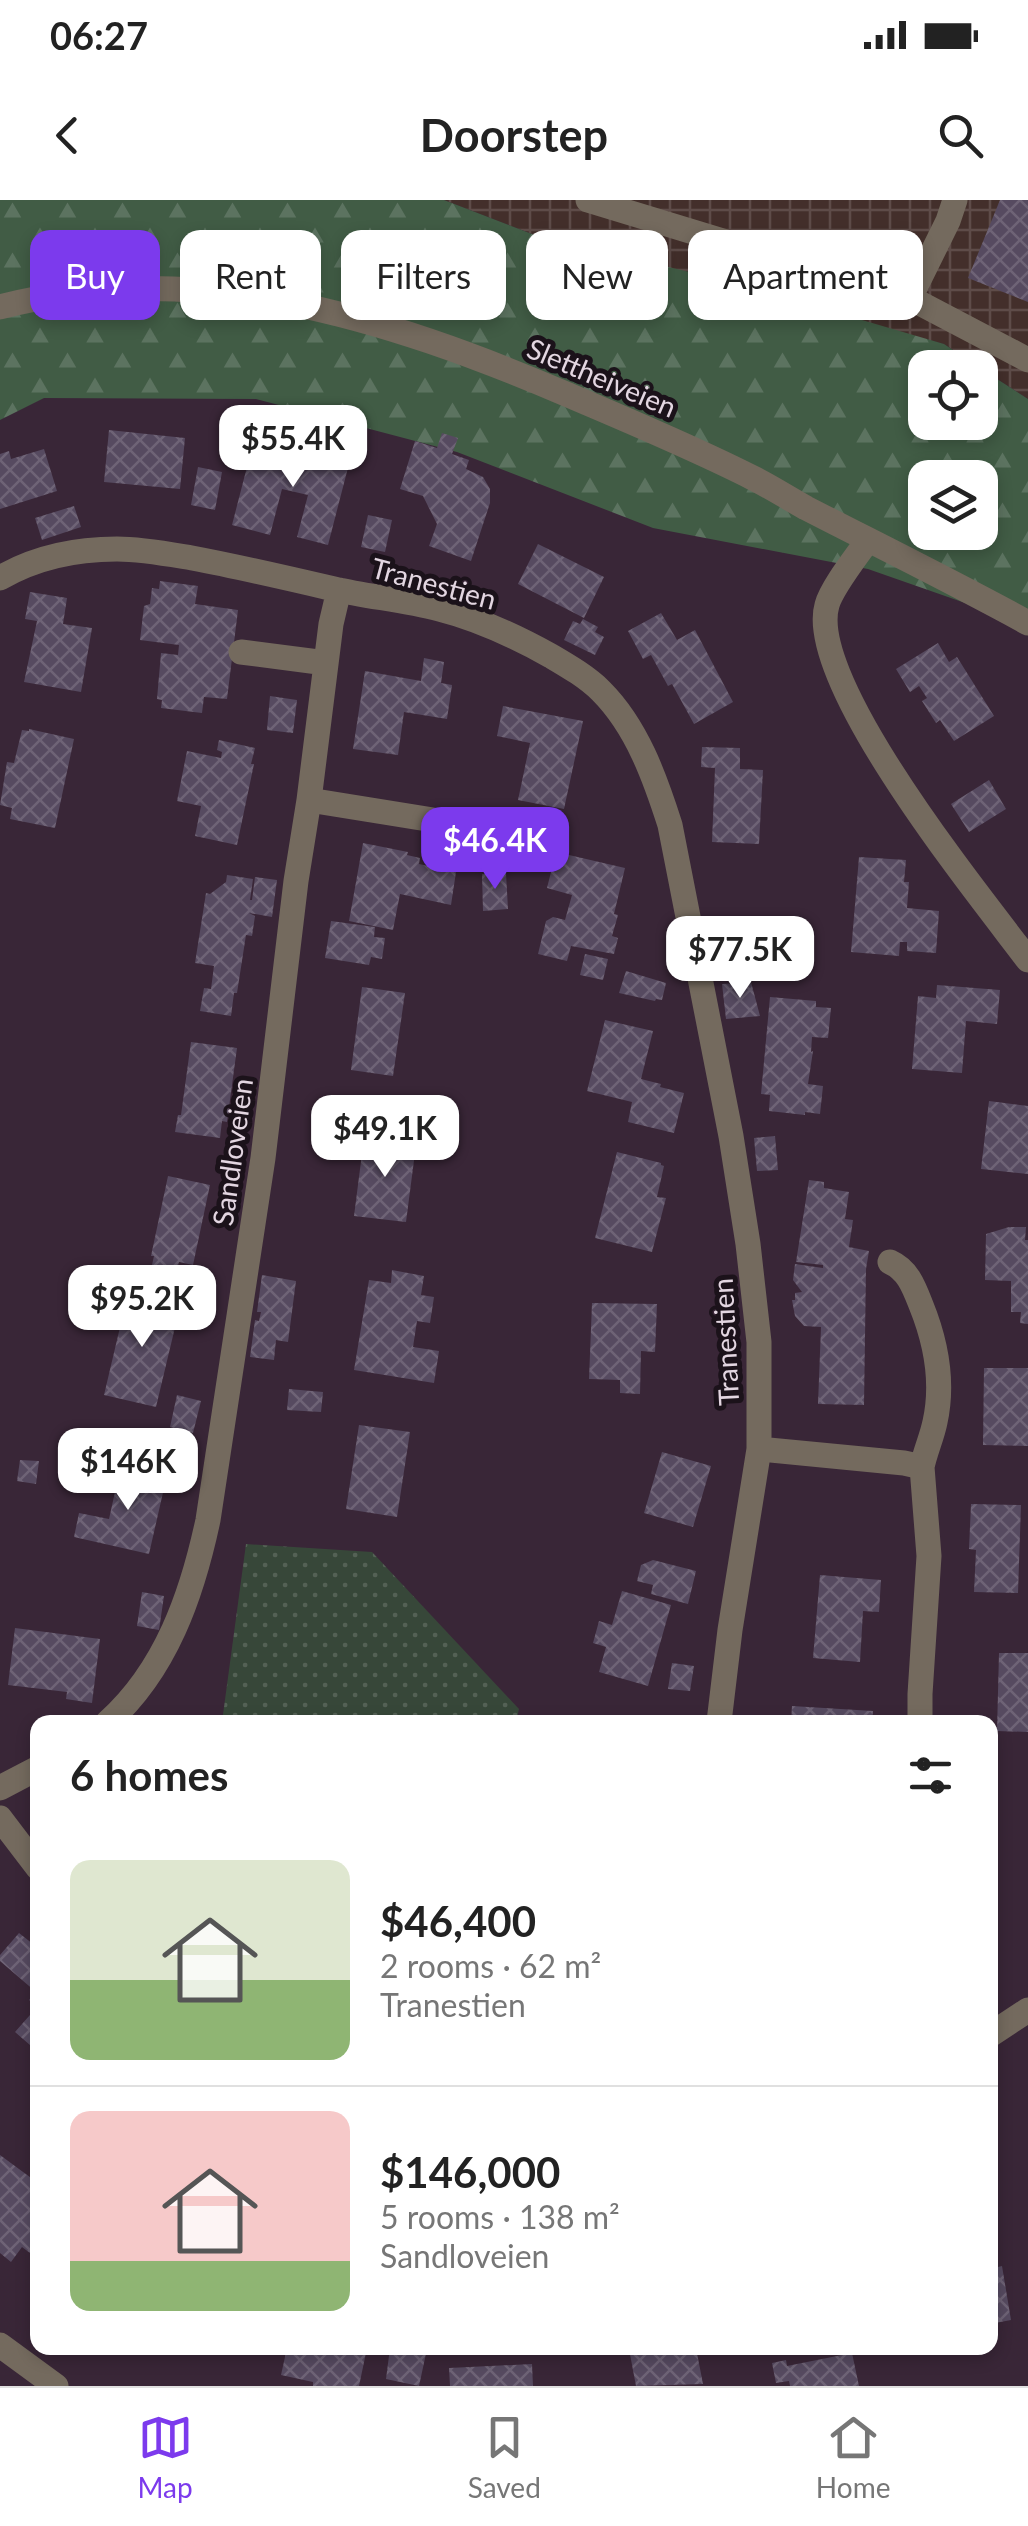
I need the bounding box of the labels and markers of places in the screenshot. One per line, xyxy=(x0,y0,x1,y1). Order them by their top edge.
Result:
pin: $55.4K xyxy=(212,405,374,490)
pin: $46.4K xyxy=(414,807,576,892)
pin: $77.5K xyxy=(659,916,821,1001)
pin: $49.1K xyxy=(304,1095,466,1180)
pin: $95.2K xyxy=(61,1265,223,1350)
pin: $146K xyxy=(58,1428,198,1513)

